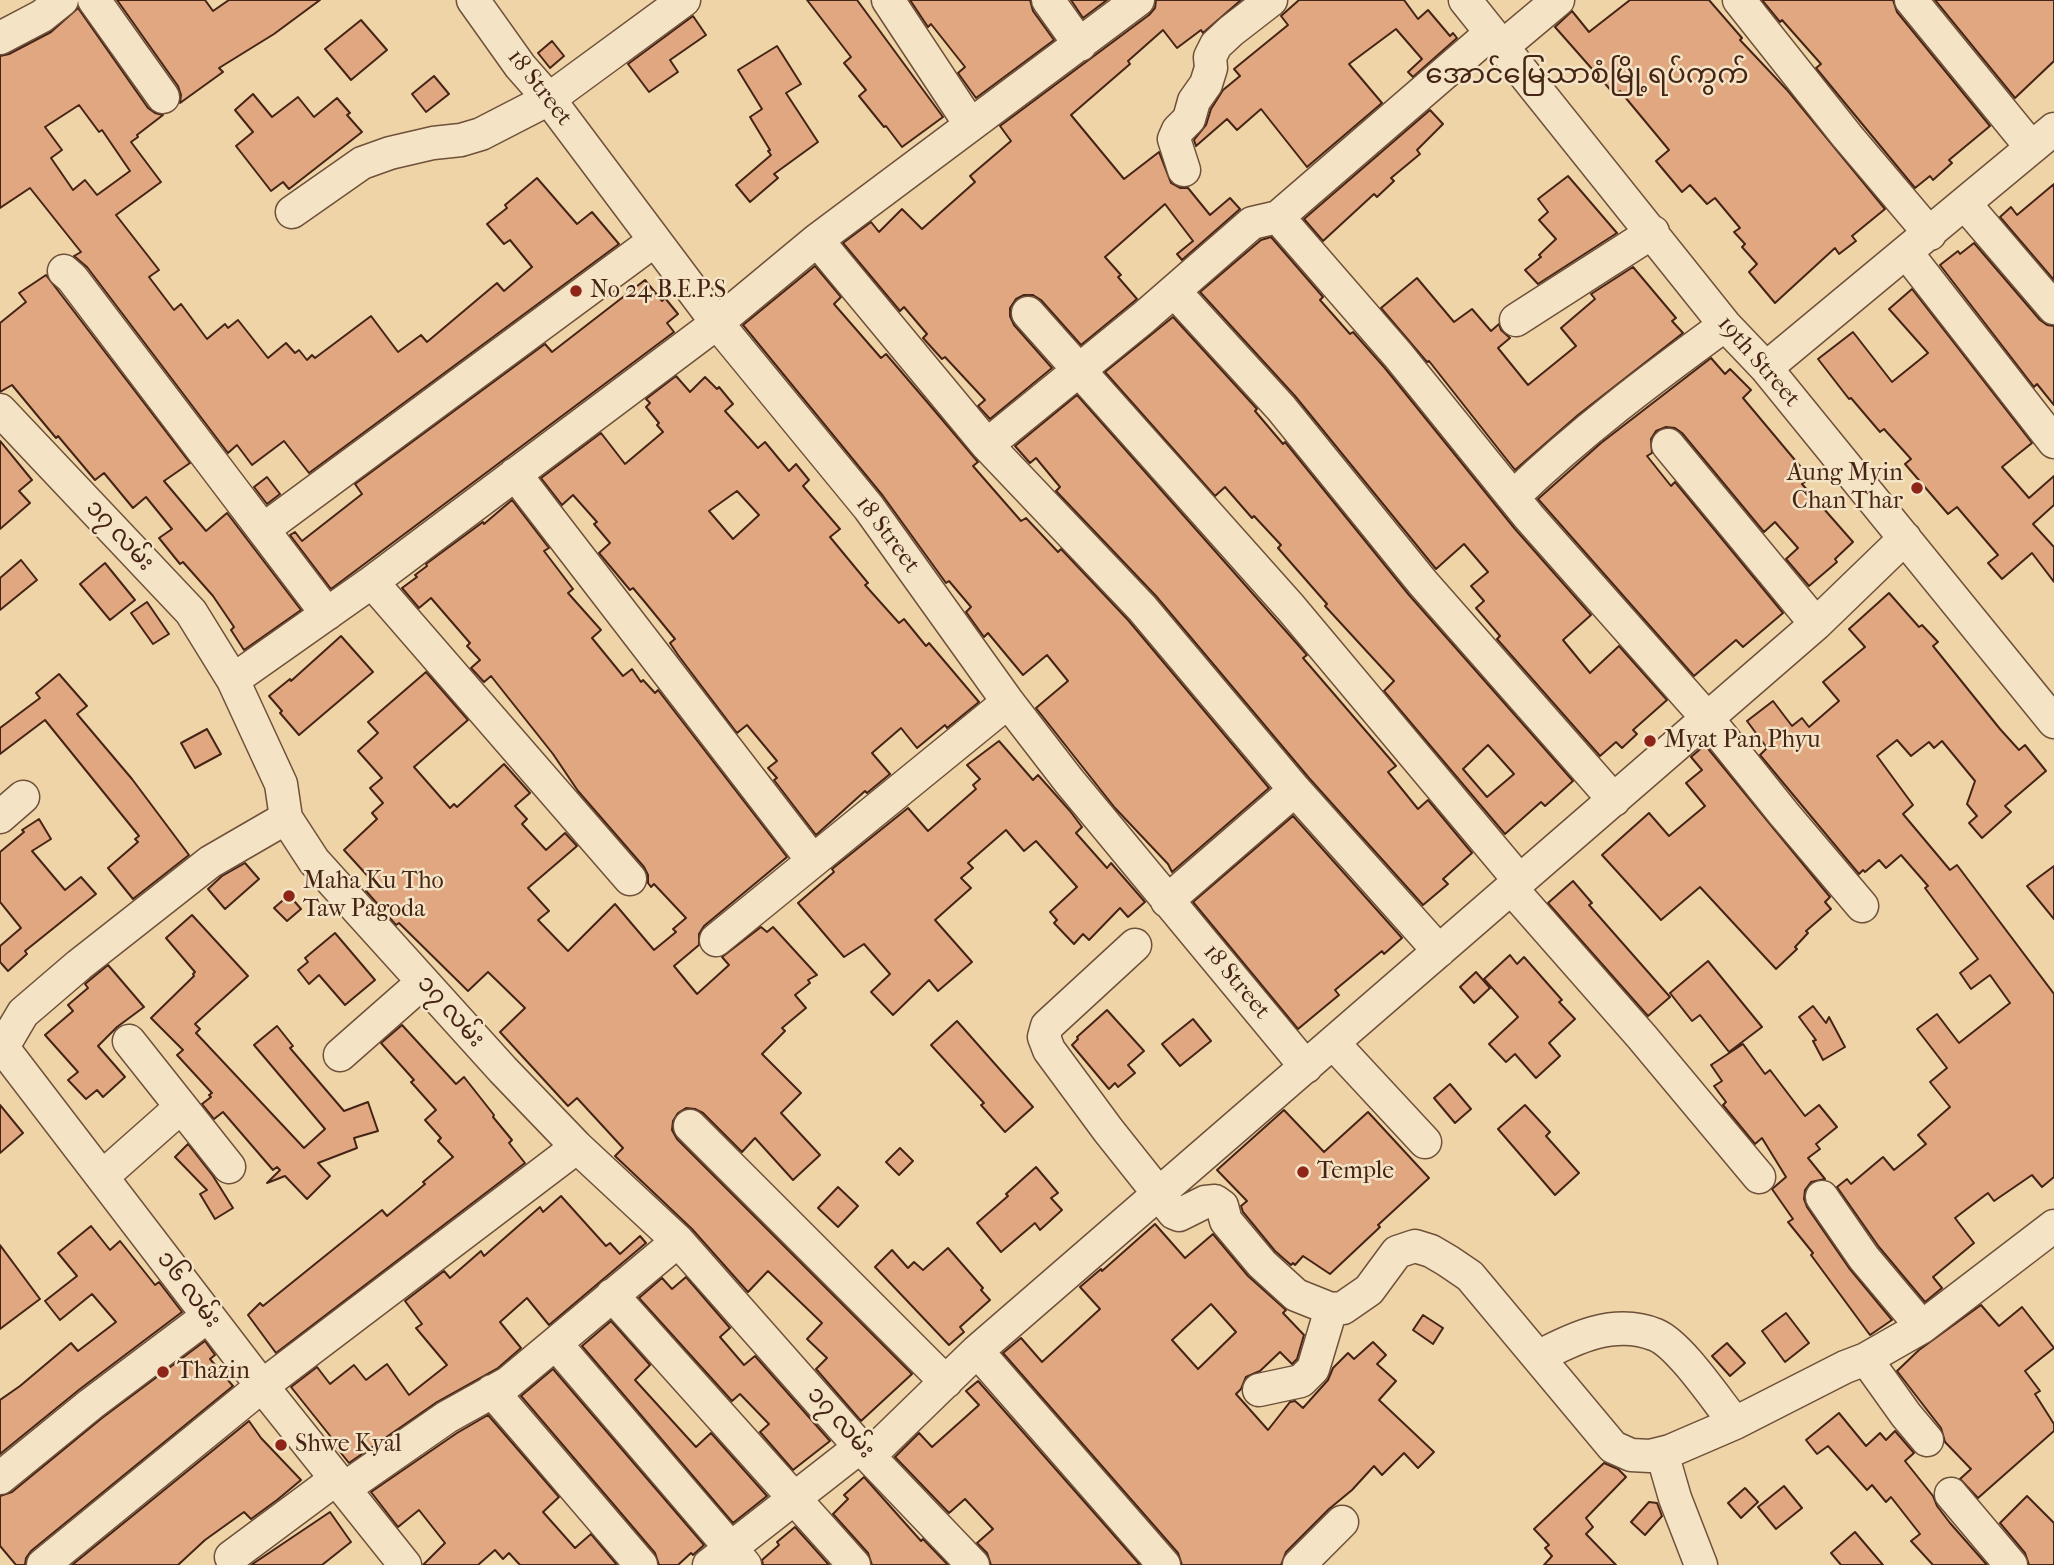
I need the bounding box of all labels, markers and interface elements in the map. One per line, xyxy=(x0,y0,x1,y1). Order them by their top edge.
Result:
street label: 18 Street xyxy=(500,44,578,132)
district label: အောင်မြေသာစံမြို့ရပ်ကွက် xyxy=(1425,59,1749,93)
place label: No 24 B.E.P.S xyxy=(590,277,726,305)
marker: No 24 B.E.P.S xyxy=(568,283,584,299)
street label: 19th Street xyxy=(1710,310,1806,414)
place label: Aung Myin Chan Thar xyxy=(1787,460,1903,516)
marker: Aung Myin Chan Thar xyxy=(1909,480,1925,496)
street label: 18 Street xyxy=(849,491,925,579)
street label: ၁၇ လမ်း xyxy=(79,494,159,578)
place label: Myat Pan Phyu xyxy=(1664,727,1821,755)
marker: Myat Pan Phyu xyxy=(1642,733,1658,749)
place label: Maha Ku Tho Taw Pagoda xyxy=(303,868,444,924)
marker: Maha Ku Tho Taw Pagoda xyxy=(281,888,297,904)
street label: 18 Street xyxy=(1196,939,1276,1025)
street label: ၁၇ လမ်း xyxy=(410,970,490,1054)
place label: Temple xyxy=(1317,1158,1394,1186)
marker: Temple xyxy=(1295,1164,1311,1180)
street label: ၁၆ လမ်း xyxy=(150,1246,226,1334)
place label: Thazin xyxy=(177,1358,250,1386)
marker: Thazin xyxy=(155,1364,171,1380)
street label: ၁၇ လမ်း xyxy=(800,1381,880,1465)
place label: Shwe Kyal xyxy=(295,1431,402,1459)
marker: Shwe Kyal xyxy=(273,1437,289,1453)

